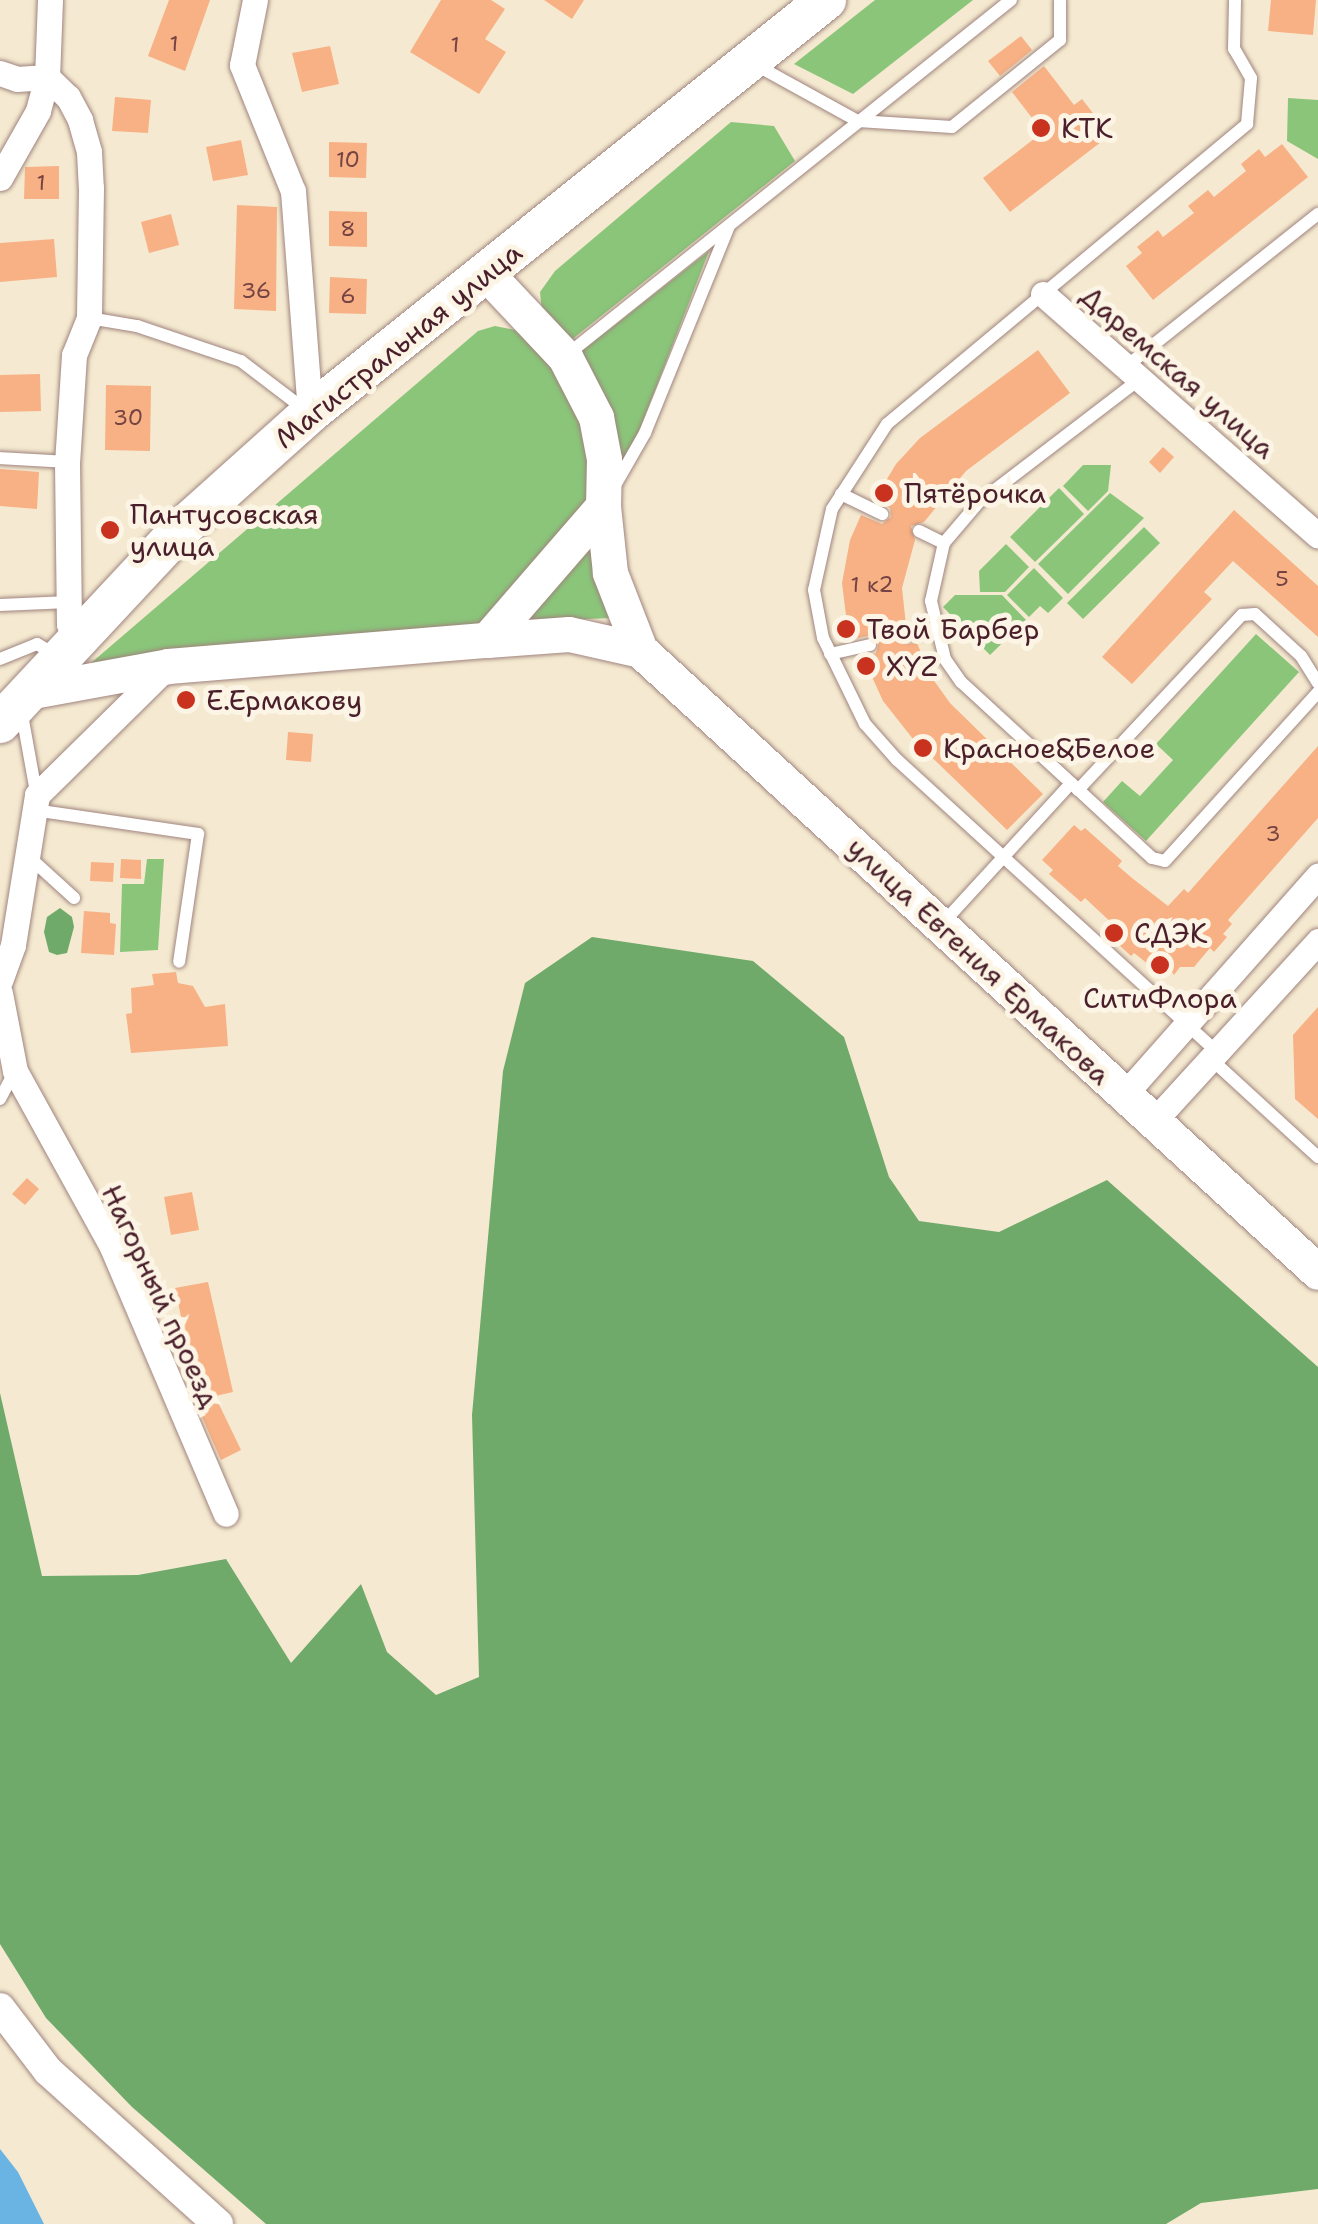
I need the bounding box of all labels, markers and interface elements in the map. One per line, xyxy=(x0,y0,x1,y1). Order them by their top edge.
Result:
house number: 1 xyxy=(169,31,179,57)
house number: 1 xyxy=(450,32,460,58)
place label: КТК xyxy=(1061,111,1113,145)
marker: КТК xyxy=(1030,117,1052,139)
house number: 10 xyxy=(336,147,360,173)
house number: 1 xyxy=(36,170,46,196)
house number: 8 xyxy=(340,216,356,242)
street label: Магистральная улица xyxy=(268,235,528,455)
house number: 36 xyxy=(241,278,271,304)
street label: Даремская улица xyxy=(1074,278,1282,466)
house number: 6 xyxy=(340,283,356,309)
house number: 30 xyxy=(113,405,143,431)
place label: Пятёрочка xyxy=(904,476,1046,510)
marker: Пятёрочка xyxy=(873,482,895,504)
place label: Пантусовская улица xyxy=(130,497,319,563)
marker: Пантусовская улица xyxy=(99,519,121,541)
house number: 5 xyxy=(1275,566,1289,592)
house number: 1 к2 xyxy=(850,572,894,598)
place label: Твой Барбер xyxy=(866,612,1039,646)
marker: Твой Барбер xyxy=(835,618,857,640)
place label: XYZ xyxy=(886,649,938,683)
marker: XYZ xyxy=(855,655,877,677)
place label: Е.Ермакову xyxy=(206,683,362,717)
marker: Е.Ермакову xyxy=(175,689,197,711)
place label: Красное&Белое xyxy=(943,731,1155,765)
marker: Красное&Белое xyxy=(912,737,934,759)
house number: 3 xyxy=(1265,821,1281,847)
street label: улица Евгения Ермакова xyxy=(840,830,1118,1092)
place label: СДЭК xyxy=(1134,916,1208,950)
marker: СДЭК xyxy=(1103,922,1125,944)
marker: СитиФлора xyxy=(1149,954,1171,976)
place label: СитиФлора xyxy=(1083,981,1237,1015)
street label: Нагорный проезд xyxy=(95,1179,227,1413)

